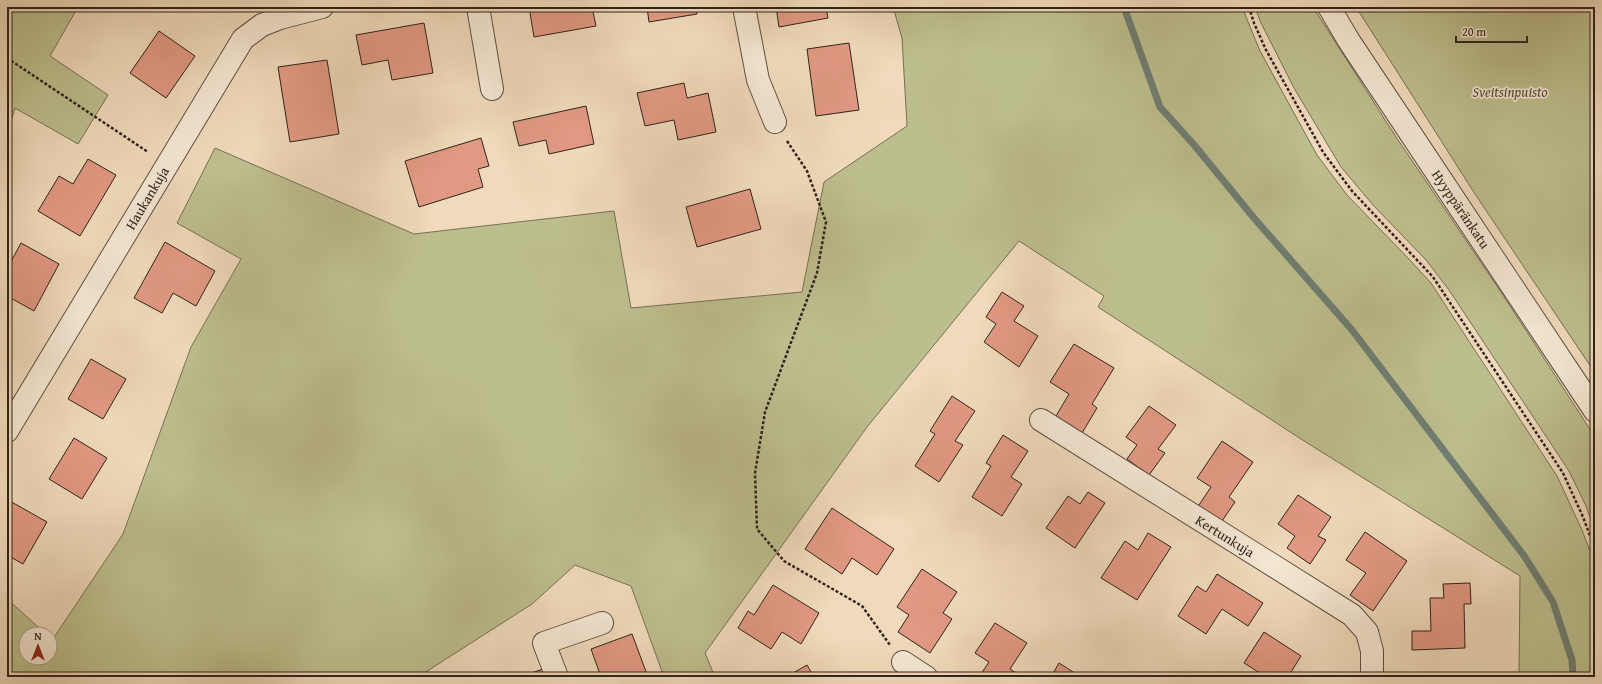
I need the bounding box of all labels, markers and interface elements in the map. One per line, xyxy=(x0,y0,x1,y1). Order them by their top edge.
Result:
scale bar xyxy=(1456,18,1527,44)
text: 20 m xyxy=(1462,23,1486,40)
park label: Sveitsinpuisto xyxy=(1473,82,1547,102)
street label: Haukankuja xyxy=(120,162,174,233)
street label: Hyyppäränkatu xyxy=(1427,165,1495,253)
street label: Kertunkuja xyxy=(1192,510,1259,562)
north arrow xyxy=(18,626,58,666)
text: N xyxy=(34,628,42,644)

